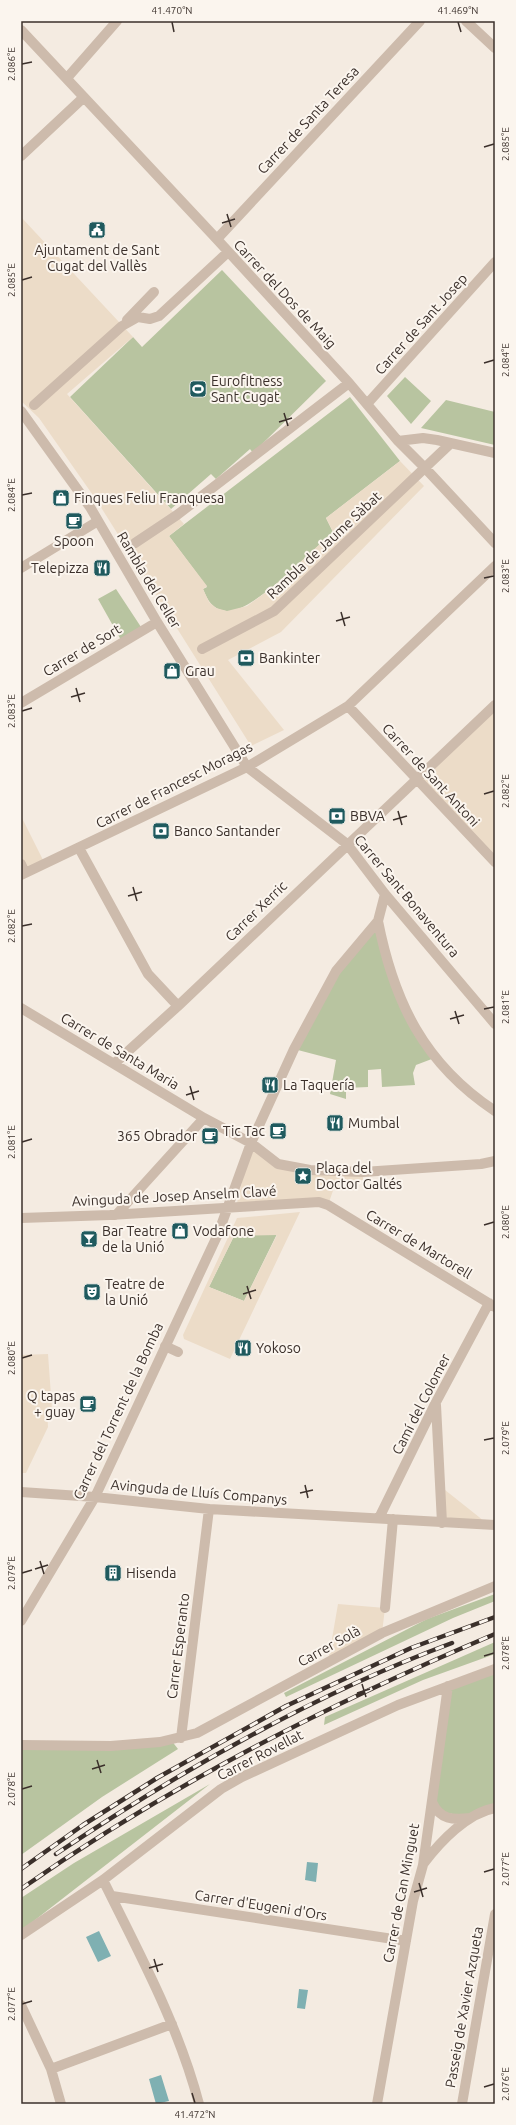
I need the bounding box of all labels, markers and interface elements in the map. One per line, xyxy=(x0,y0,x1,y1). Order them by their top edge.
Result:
text: 41.470°N xyxy=(151,5,193,16)
text: 41.469°N xyxy=(437,5,479,16)
text: 2.086°E xyxy=(6,47,17,81)
street label: Carrer de Santa Teresa xyxy=(254,63,362,177)
text: 2.085°E xyxy=(500,127,511,161)
public building icon: Ajuntament de Sant Cugat del Vallès xyxy=(87,220,107,240)
street label: Carrer del Dos de Maig xyxy=(230,236,340,352)
place label: Ajuntament de Sant Cugat del Vallès xyxy=(35,242,160,274)
text: 2.085°E xyxy=(6,263,17,297)
street label: Carrer de Sant Josep xyxy=(372,270,470,378)
text: 2.084°E xyxy=(500,343,511,377)
place label: Eurofitness Sant Cugat xyxy=(211,373,282,405)
sports icon: Eurofitness Sant Cugat xyxy=(188,379,208,399)
text: 2.084°E xyxy=(6,478,17,512)
shop icon: Finques Feliu Franquesa xyxy=(51,488,71,508)
street label: Rambla de Jaume Sàbat xyxy=(264,488,385,602)
place label: Finques Feliu Franquesa xyxy=(74,490,224,506)
cafe icon: Spoon xyxy=(64,511,84,531)
street label: Rambla del Celler xyxy=(114,529,184,632)
place label: Spoon xyxy=(54,533,94,549)
restaurant icon: Telepizza xyxy=(92,558,112,578)
text: 2.083°E xyxy=(500,559,511,593)
place label: Telepizza xyxy=(31,560,89,576)
street label: Carrer de Sort xyxy=(40,620,124,680)
bank icon: Bankinter xyxy=(236,648,256,668)
place label: Bankinter xyxy=(259,650,321,666)
shop icon: Grau xyxy=(162,661,182,681)
place label: Grau xyxy=(185,663,215,679)
text: 2.083°E xyxy=(6,694,17,728)
street label: Carrer de Sant Antoni xyxy=(379,720,483,830)
street label: Carrer de Francesc Moragas xyxy=(93,738,255,832)
text: 2.082°E xyxy=(500,774,511,808)
bank icon: BBVA xyxy=(327,806,347,826)
place label: BBVA xyxy=(350,808,385,824)
bank icon: Banco Santander xyxy=(151,821,171,841)
place label: Banco Santander xyxy=(174,823,281,839)
street label: Carrer Sant Bonaventura xyxy=(351,832,463,960)
street label: Carrer Xerric xyxy=(222,877,290,944)
text: 2.082°E xyxy=(6,909,17,943)
text: 2.081°E xyxy=(500,990,511,1024)
street label: Carrer de Santa Maria xyxy=(58,1009,182,1093)
restaurant icon: La Taquería xyxy=(260,1075,280,1095)
place label: La Taquería xyxy=(283,1077,355,1093)
restaurant icon: Mumbal xyxy=(325,1113,345,1133)
place label: Mumbal xyxy=(348,1115,400,1131)
cafe icon: Tic Tac xyxy=(268,1121,288,1141)
place label: Tic Tac xyxy=(223,1123,265,1139)
text: 2.081°E xyxy=(6,1125,17,1159)
cafe icon: 365 Obrador xyxy=(200,1126,220,1146)
place label: 365 Obrador xyxy=(117,1128,198,1144)
place label: Plaça del Doctor Galtés xyxy=(316,1160,402,1192)
place icon: Plaça del Doctor Galtés xyxy=(293,1166,313,1186)
street label: Avinguda de Josep Anselm Clavé xyxy=(71,1183,277,1209)
text: 2.080°E xyxy=(500,1205,511,1239)
street label: Carrer de Martorell xyxy=(363,1206,475,1282)
shop icon: Vodafone xyxy=(170,1221,190,1241)
place label: Bar Teatre de la Unió xyxy=(102,1223,167,1255)
place label: Vodafone xyxy=(193,1223,254,1239)
bar icon: Bar Teatre de la Unió xyxy=(79,1229,99,1249)
place label: Teatre de la Unió xyxy=(105,1276,165,1308)
theatre icon: Teatre de la Unió xyxy=(82,1282,102,1302)
street label: Carrer del Torrent de la Bomba xyxy=(70,1320,166,1502)
restaurant icon: Yokoso xyxy=(233,1338,253,1358)
place label: Yokoso xyxy=(256,1340,301,1356)
text: 2.080°E xyxy=(6,1341,17,1375)
street label: Camí del Colomer xyxy=(389,1350,454,1457)
place label: Q tapas + guay xyxy=(27,1388,75,1420)
cafe icon: Q tapas + guay xyxy=(78,1394,98,1414)
text: 2.079°E xyxy=(500,1421,511,1455)
street label: Avinguda de Lluís Companys xyxy=(110,1476,288,1508)
text: 2.079°E xyxy=(6,1556,17,1590)
building icon: Hisenda xyxy=(103,1563,123,1583)
place label: Hisenda xyxy=(126,1565,176,1581)
street label: Carrer Esperanto xyxy=(164,1592,192,1700)
street label: Carrer Solà xyxy=(295,1622,363,1670)
text: 2.078°E xyxy=(500,1636,511,1670)
street label: Carrer Rovellat xyxy=(214,1726,306,1783)
text: 2.078°E xyxy=(6,1772,17,1806)
street label: Carrer de Can Minguet xyxy=(380,1822,422,1964)
text: 2.077°E xyxy=(500,1852,511,1886)
street label: Carrer d'Eugeni d'Ors xyxy=(194,1887,328,1923)
street label: Passeig de Xavier Azqueta xyxy=(442,1925,486,2089)
text: 2.077°E xyxy=(6,1987,17,2021)
text: 2.076°E xyxy=(500,2067,511,2101)
text: 41.472°N xyxy=(174,2109,216,2120)

